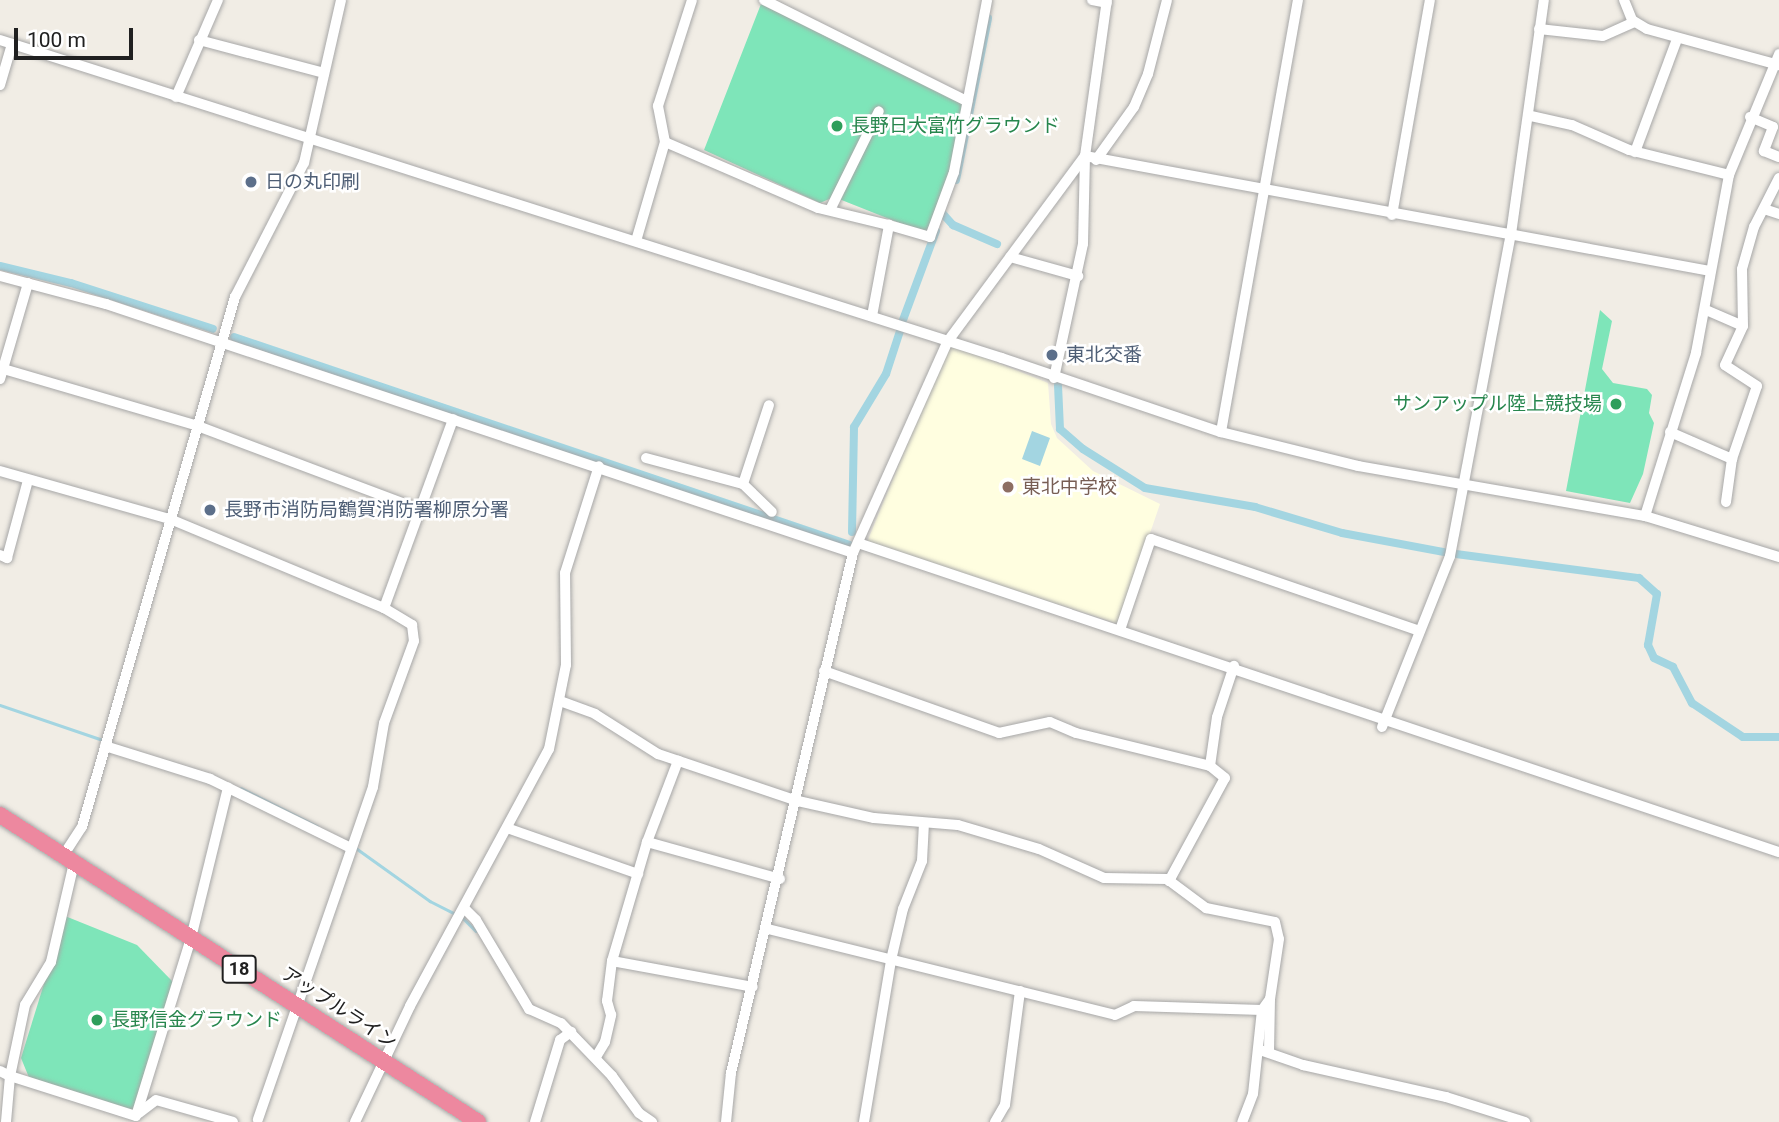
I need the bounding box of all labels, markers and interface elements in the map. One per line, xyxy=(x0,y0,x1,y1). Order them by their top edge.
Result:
scale bar xyxy=(18,14,136,58)
text: 100 m xyxy=(27,28,86,52)
place label: 長野日大富竹グラウンド xyxy=(851,115,1060,137)
marker: 長野日大富竹グラウンド xyxy=(829,118,845,134)
place label: 日の丸印刷 xyxy=(265,171,360,193)
marker: 日の丸印刷 xyxy=(243,174,259,190)
place label: 東北交番 xyxy=(1066,344,1142,366)
marker: 東北交番 xyxy=(1044,347,1060,363)
place label: サンアップル陸上競技場 xyxy=(1393,393,1602,415)
marker: サンアップル陸上競技場 xyxy=(1608,396,1624,412)
place label: 東北中学校 xyxy=(1022,476,1117,498)
marker: 東北中学校 xyxy=(1000,479,1016,495)
place label: 長野市消防局鶴賀消防署柳原分署 xyxy=(224,499,509,521)
marker: 長野市消防局鶴賀消防署柳原分署 xyxy=(202,502,218,518)
road number: 18 xyxy=(222,954,256,984)
street label: アップルライン xyxy=(277,962,401,1054)
place label: 長野信金グラウンド xyxy=(111,1009,282,1031)
marker: 長野信金グラウンド xyxy=(89,1012,105,1028)

